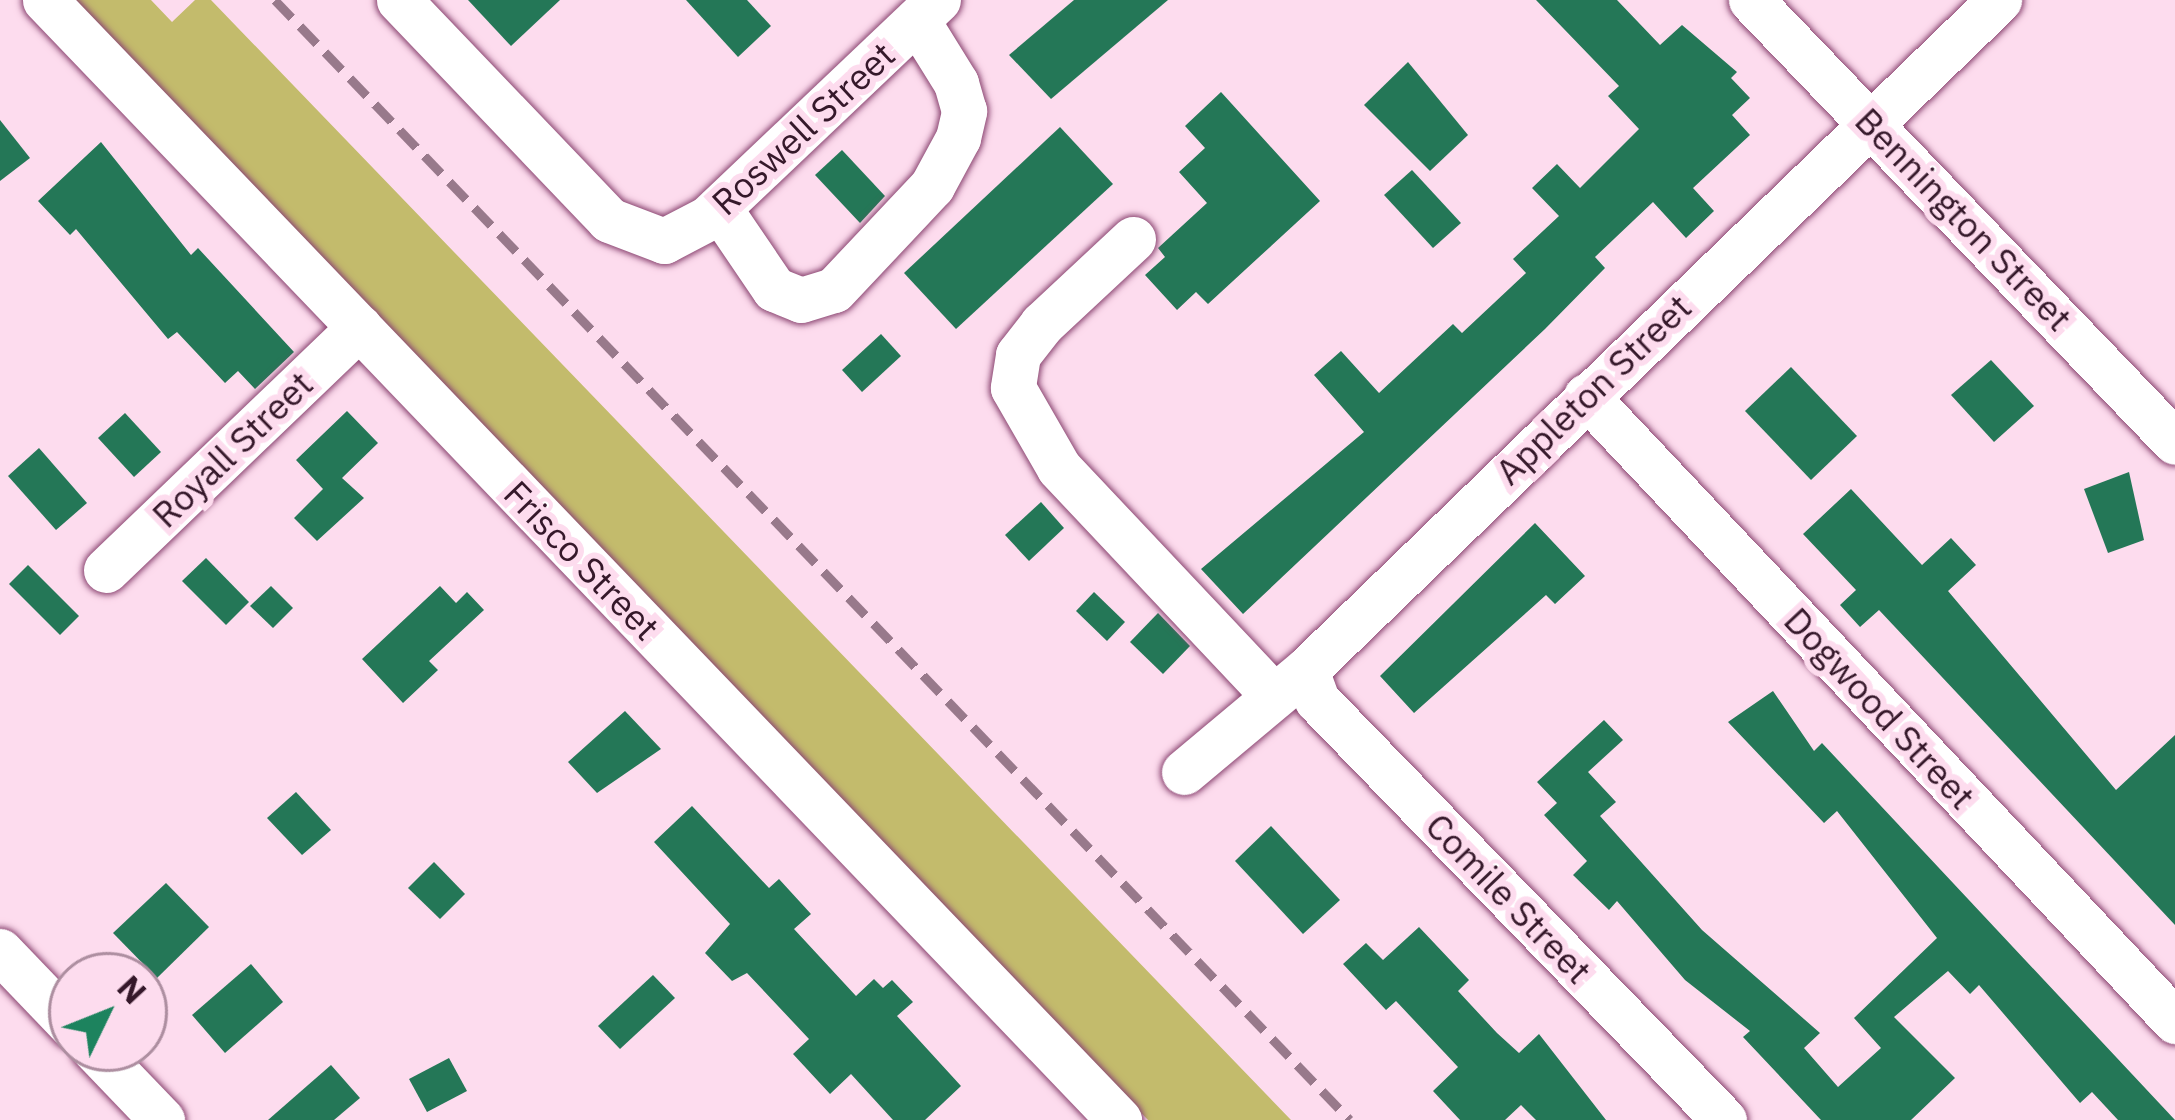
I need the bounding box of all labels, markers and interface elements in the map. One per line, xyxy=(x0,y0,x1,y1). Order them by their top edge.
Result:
street label: Roswell Street xyxy=(703,32,903,224)
street label: Bennington Street xyxy=(1847,99,2081,339)
street label: Appleton Street xyxy=(1486,285,1700,493)
street label: Royall Street xyxy=(143,362,321,536)
street label: Frisco Street xyxy=(495,471,669,649)
street label: Dogwood Street xyxy=(1776,598,1984,818)
street label: Comile Street xyxy=(1417,804,1601,992)
north arrow xyxy=(48,952,168,1072)
text: N xyxy=(109,966,156,1013)

